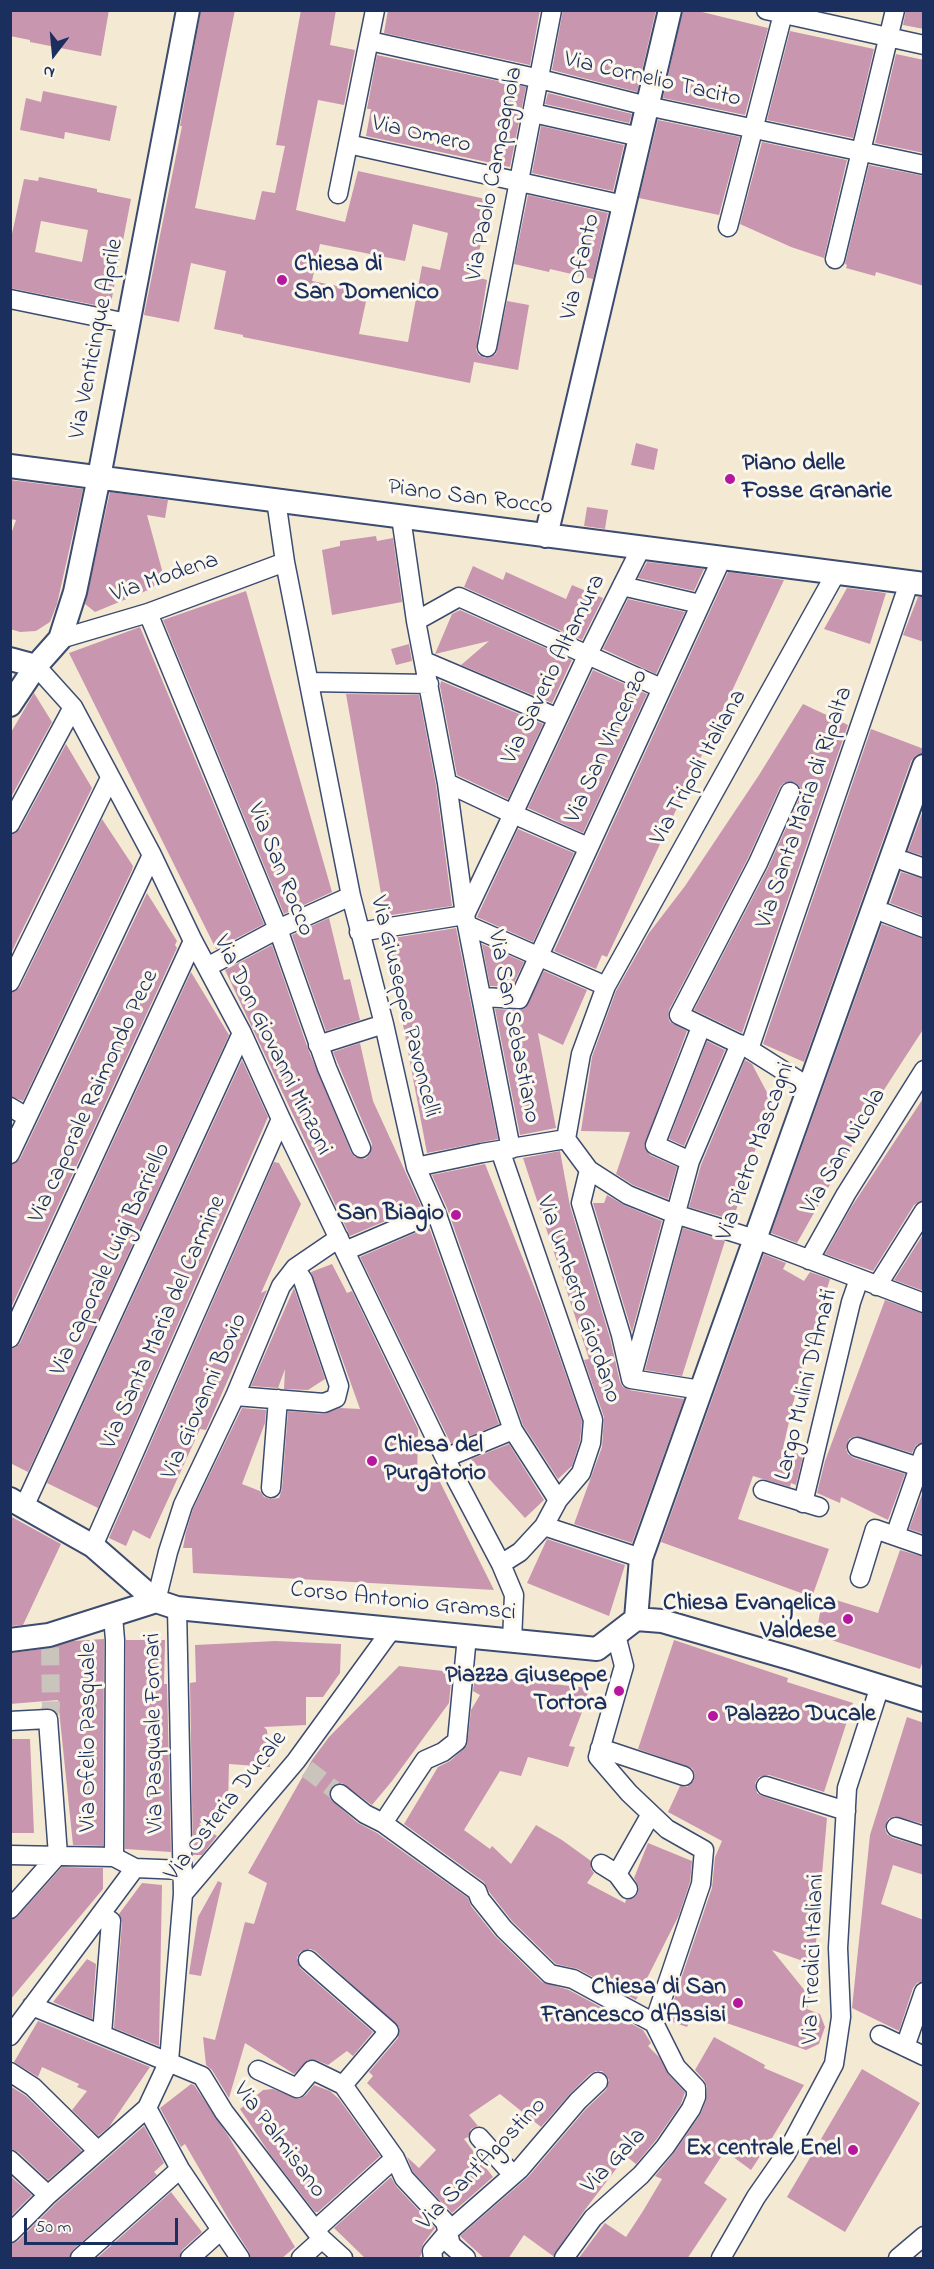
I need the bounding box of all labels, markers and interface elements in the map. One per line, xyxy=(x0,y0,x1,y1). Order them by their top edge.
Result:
north arrow xyxy=(24,24,84,84)
street label: Via Cornelio Tacito xyxy=(561,47,743,115)
text: N xyxy=(41,58,58,84)
street label: Via Paolo Campagnola xyxy=(461,64,531,284)
street label: Via Omero xyxy=(369,111,473,161)
street label: Via Ofanto xyxy=(556,211,608,323)
street label: Via Venticinque Aprile xyxy=(64,236,132,442)
place label: Chiesa di San Domenico xyxy=(294,252,439,308)
marker: Chiesa di San Domenico xyxy=(275,273,289,287)
place label: Piano delle Fosse Granarie xyxy=(742,451,892,507)
marker: Piano delle Fosse Granarie xyxy=(723,472,737,486)
street label: Piano San Rocco xyxy=(386,475,554,523)
street label: Via Modena xyxy=(107,547,223,611)
street label: Via Saverio Altamura xyxy=(497,570,613,770)
street label: Via San Vincenzo xyxy=(560,666,656,828)
street label: Via Santa Maria di Ripalta xyxy=(751,683,861,933)
street label: Via Tripoli Italiana xyxy=(645,685,755,851)
street label: Via San Rocco xyxy=(239,799,319,941)
street label: Via Giuseppe Pavoncelli xyxy=(362,893,444,1121)
street label: Via San Sebastiano xyxy=(479,928,545,1126)
street label: Via Don Giovanni Minzoni xyxy=(205,931,337,1161)
street label: Via caporale Raimondo Pece xyxy=(24,966,166,1228)
street label: Via Pietro Mascagni xyxy=(711,1059,803,1245)
street label: Via San Nicola xyxy=(796,1084,894,1220)
street label: Via caporale Luigi Barriello xyxy=(45,1139,179,1381)
street label: Via Santa Maria del Carmine xyxy=(96,1192,234,1454)
street label: Via Umberto Giordano xyxy=(528,1193,626,1407)
place label: San Biagio xyxy=(337,1201,444,1229)
marker: San Biagio xyxy=(449,1208,463,1222)
street label: Largo Mulini D'Amati xyxy=(770,1286,846,1484)
street label: Via Giovanni Bovio xyxy=(157,1310,255,1484)
place label: Chiesa del Purgatorio xyxy=(384,1433,486,1489)
marker: Chiesa del Purgatorio xyxy=(365,1454,379,1468)
street label: Corso Antonio Gramsci xyxy=(289,1577,517,1629)
place label: Chiesa Evangelica Valdese xyxy=(663,1591,836,1647)
marker: Chiesa Evangelica Valdese xyxy=(841,1612,855,1626)
street label: Via Pasquale Fornari xyxy=(140,1632,172,1834)
street label: Via Ofelio Pasquale xyxy=(76,1642,104,1832)
place label: Piazza Giuseppe Tortora xyxy=(445,1663,607,1719)
marker: Piazza Giuseppe Tortora xyxy=(612,1684,626,1698)
place label: Palazzo Ducale xyxy=(725,1702,876,1730)
marker: Palazzo Ducale xyxy=(706,1709,720,1723)
street label: Via Osteria Ducale xyxy=(159,1726,295,1888)
street label: Via Tredici Italiani xyxy=(798,1873,832,2045)
place label: Chiesa di San Francesco d'Assisi xyxy=(541,1975,726,2031)
marker: Chiesa di San Francesco d'Assisi xyxy=(731,1996,745,2010)
street label: Via Palmisano xyxy=(225,2077,331,2205)
street label: Via Sant'Agostino xyxy=(412,2093,554,2237)
street label: Via Gala xyxy=(577,2123,653,2201)
place label: Ex centrale Enel xyxy=(686,2136,841,2164)
marker: Ex centrale Enel xyxy=(846,2143,860,2157)
scale bar xyxy=(27,2206,182,2244)
text: 50 m xyxy=(35,2215,72,2241)

